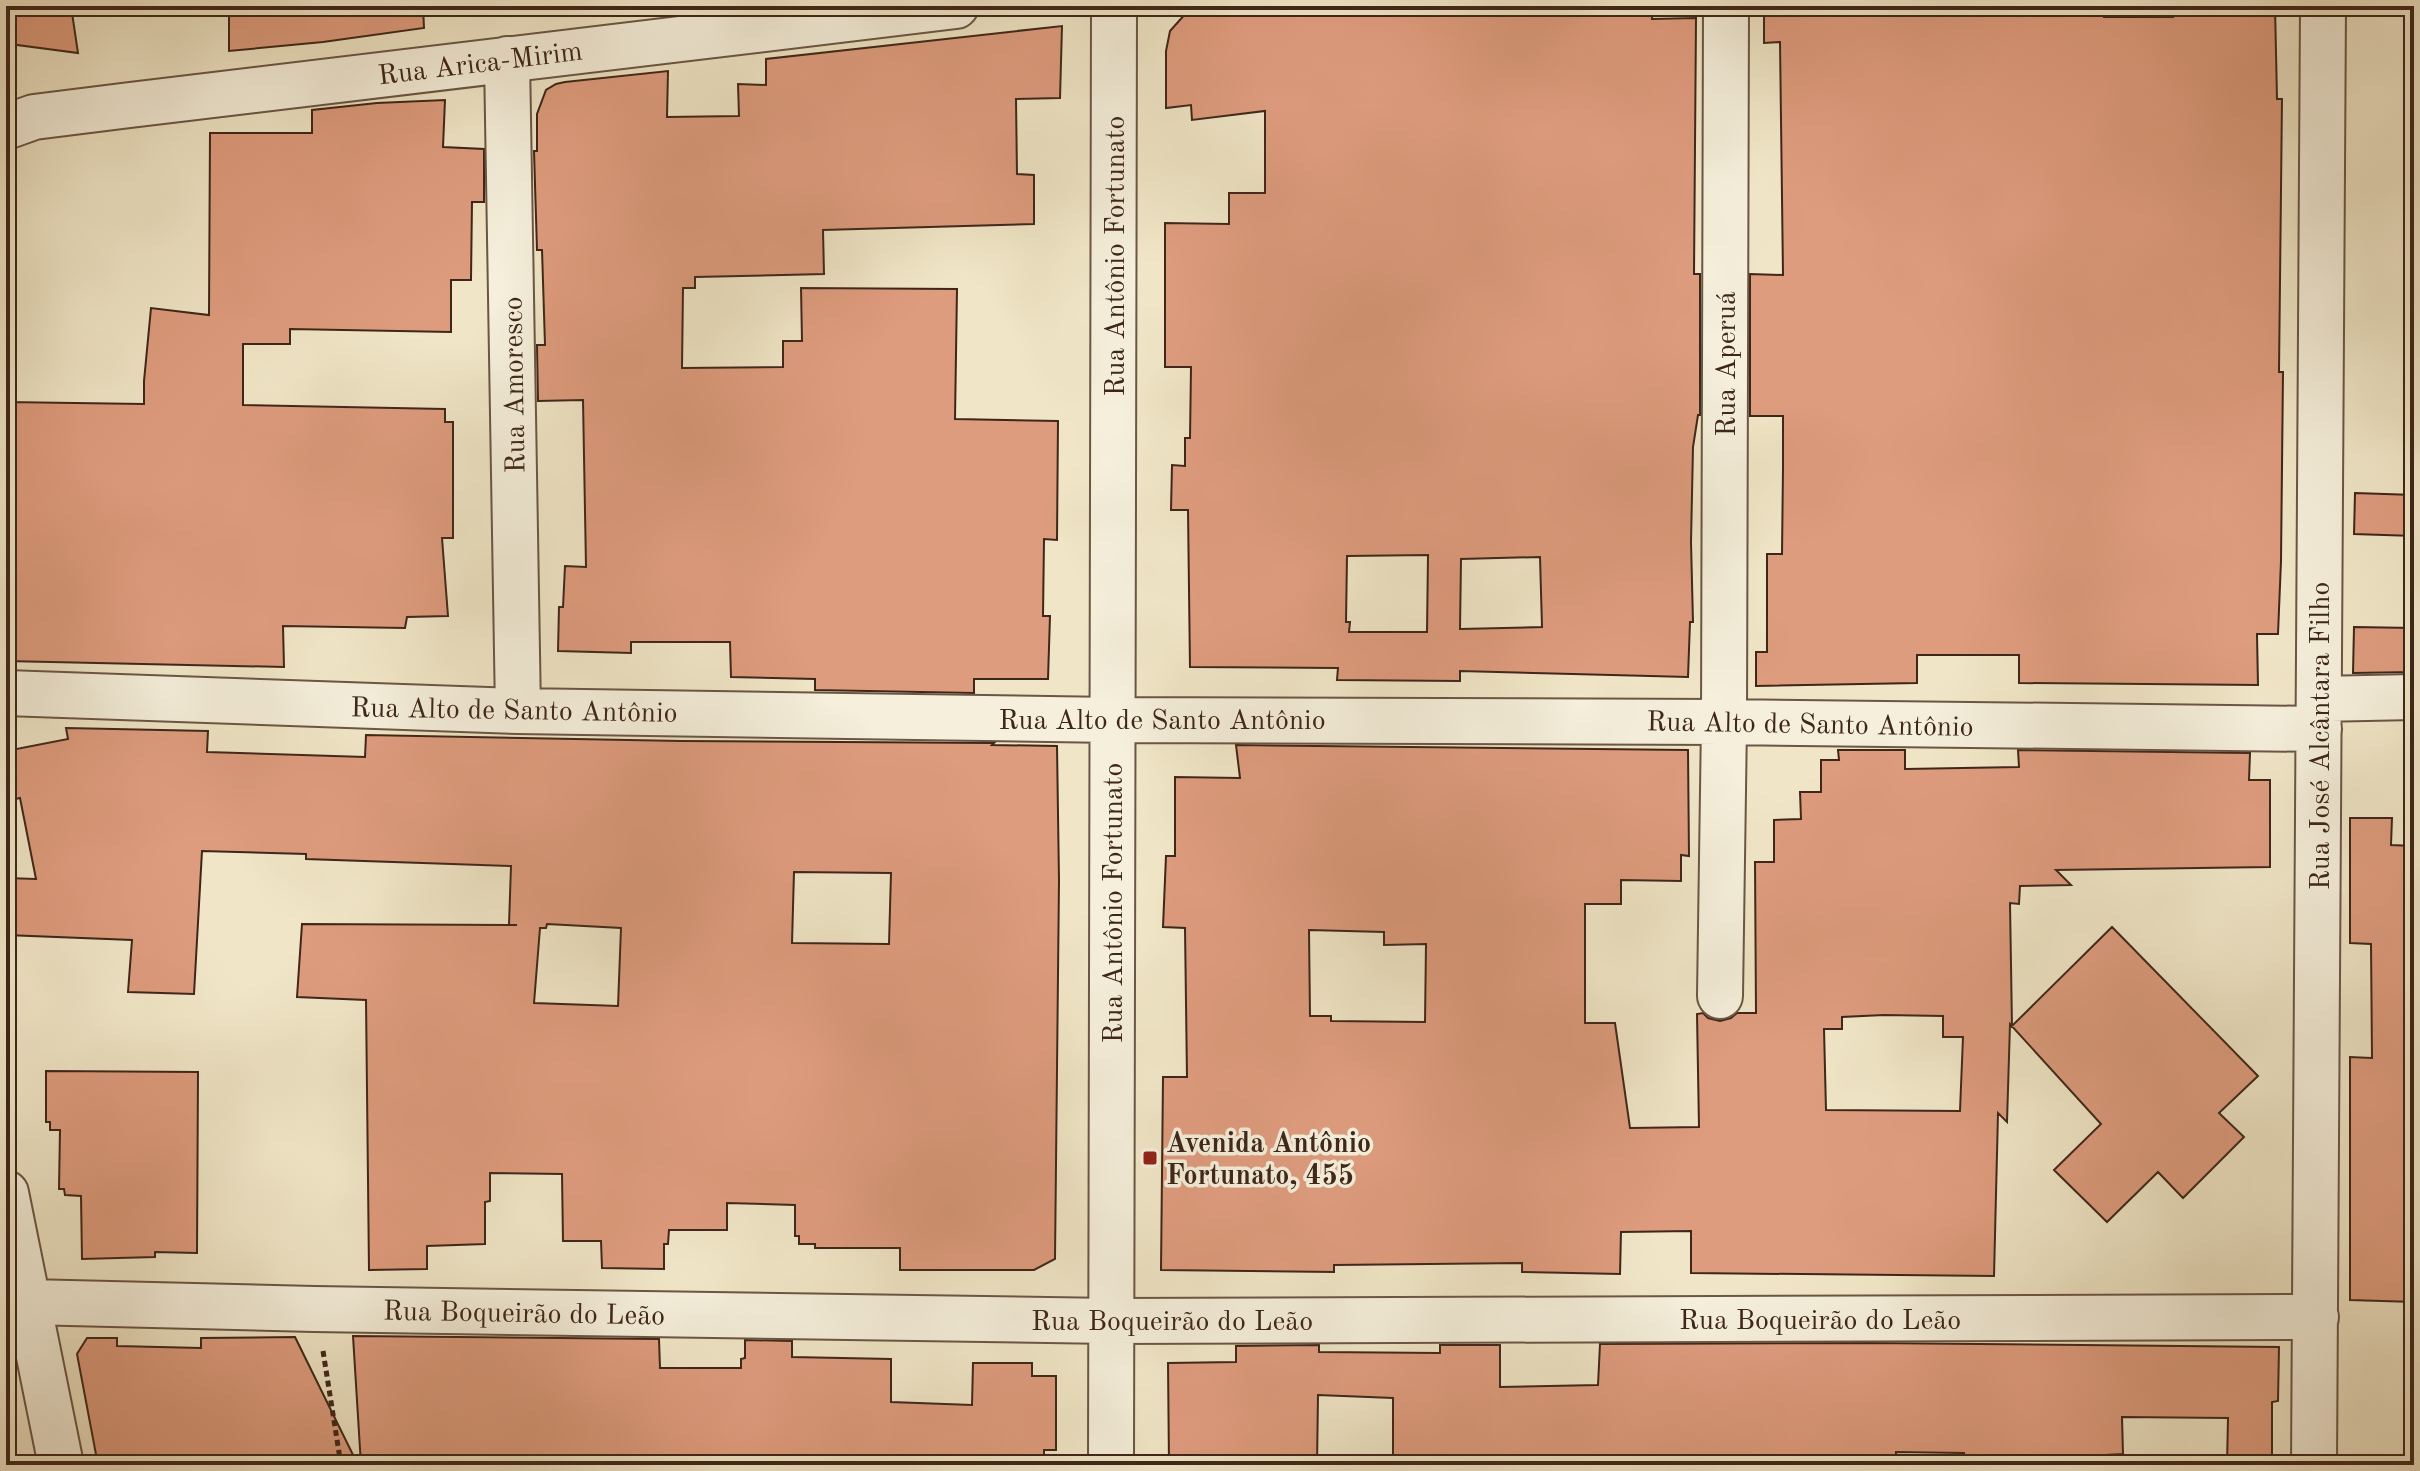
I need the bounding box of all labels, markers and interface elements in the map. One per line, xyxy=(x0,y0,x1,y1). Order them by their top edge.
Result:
street label: Rua Arica-Mirim xyxy=(377,39,584,91)
street label: Rua Antônio Fortunato xyxy=(1103,116,1131,396)
street label: Rua Aperuá xyxy=(1714,291,1742,437)
street label: Rua Amoresco xyxy=(500,296,532,474)
street label: Rua José Alcântara Filho xyxy=(2308,582,2336,890)
street label: Rua Alto de Santo Antônio xyxy=(350,695,678,729)
street label: Rua Alto de Santo Antônio xyxy=(998,708,1326,736)
street label: Rua Alto de Santo Antônio xyxy=(1646,709,1974,743)
street label: Rua Antônio Fortunato xyxy=(1101,763,1129,1043)
place label: Avenida Antônio Fortunato, 455 xyxy=(1166,1131,1371,1191)
marker: Avenida Antônio Fortunato, 455 xyxy=(1141,1149,1159,1167)
street label: Rua Boqueirão do Leão xyxy=(383,1299,665,1331)
street label: Rua Boqueirão do Leão xyxy=(1679,1308,1961,1336)
street label: Rua Boqueirão do Leão xyxy=(1031,1309,1313,1337)

